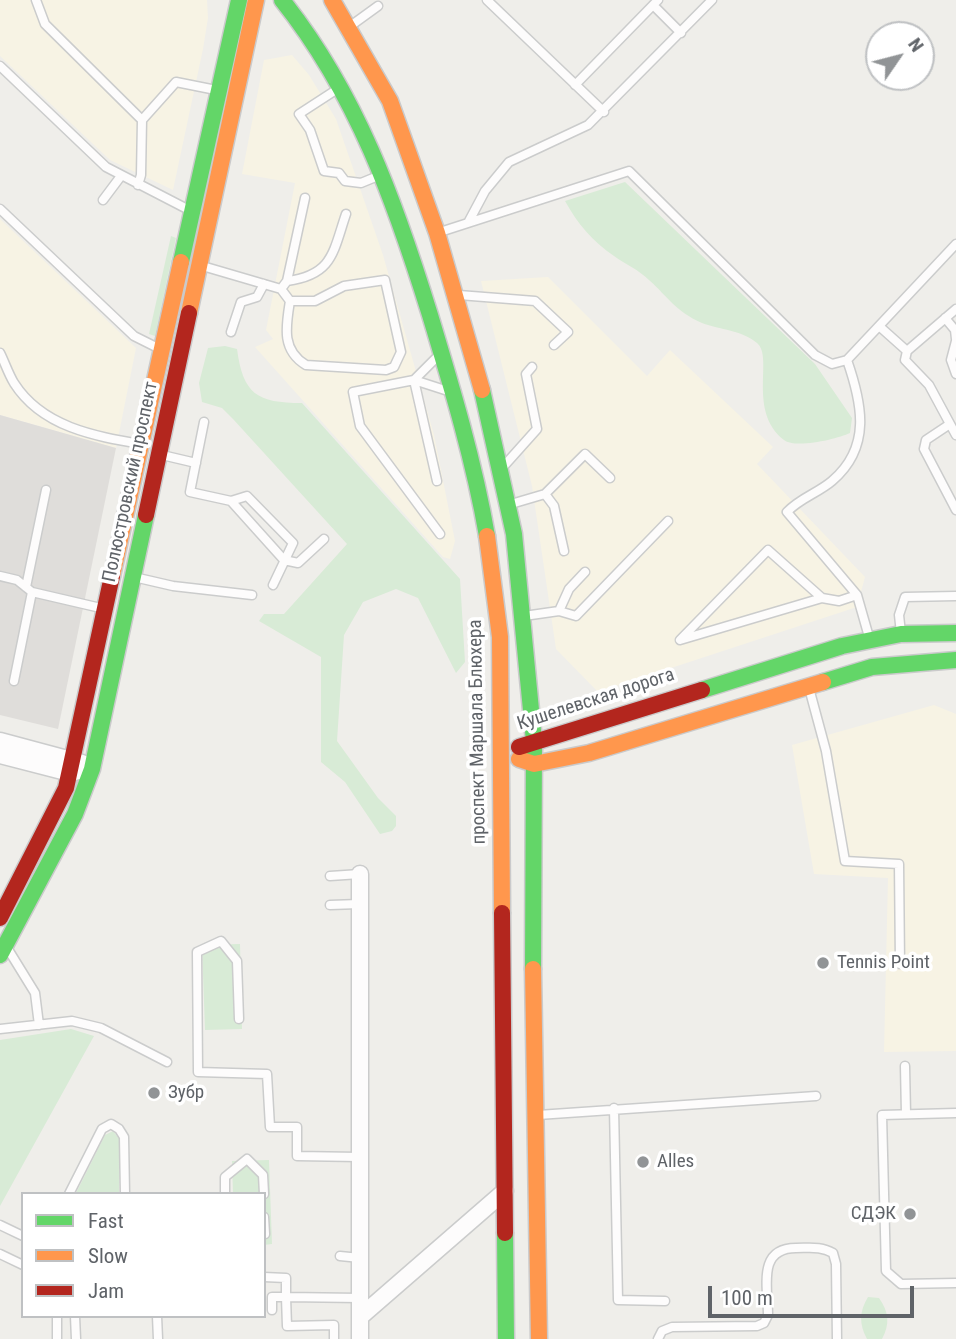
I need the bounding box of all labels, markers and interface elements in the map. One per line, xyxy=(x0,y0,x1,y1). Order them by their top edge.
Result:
north arrow xyxy=(865,21,935,91)
text: N xyxy=(903,33,929,56)
street label: Полюстровский проспект xyxy=(99,380,163,584)
street label: проспект Маршала Блюхера xyxy=(465,619,491,845)
street label: Кушелевская дорога xyxy=(515,664,677,736)
place label: Tennis Point xyxy=(837,952,930,974)
marker: Tennis Point xyxy=(815,955,831,971)
place label: Зубр xyxy=(168,1082,204,1104)
marker: Зубр xyxy=(146,1085,162,1101)
place label: Alles xyxy=(657,1151,694,1173)
marker: Alles xyxy=(635,1154,651,1170)
legend xyxy=(21,1192,266,1318)
place label: СДЭК xyxy=(851,1203,896,1225)
marker: СДЭК xyxy=(902,1206,918,1222)
text: Fast xyxy=(88,1209,124,1233)
text: Slow xyxy=(88,1244,128,1268)
scale bar xyxy=(711,1272,918,1316)
text: Jam xyxy=(88,1279,124,1303)
text: 100 m xyxy=(721,1286,773,1310)

